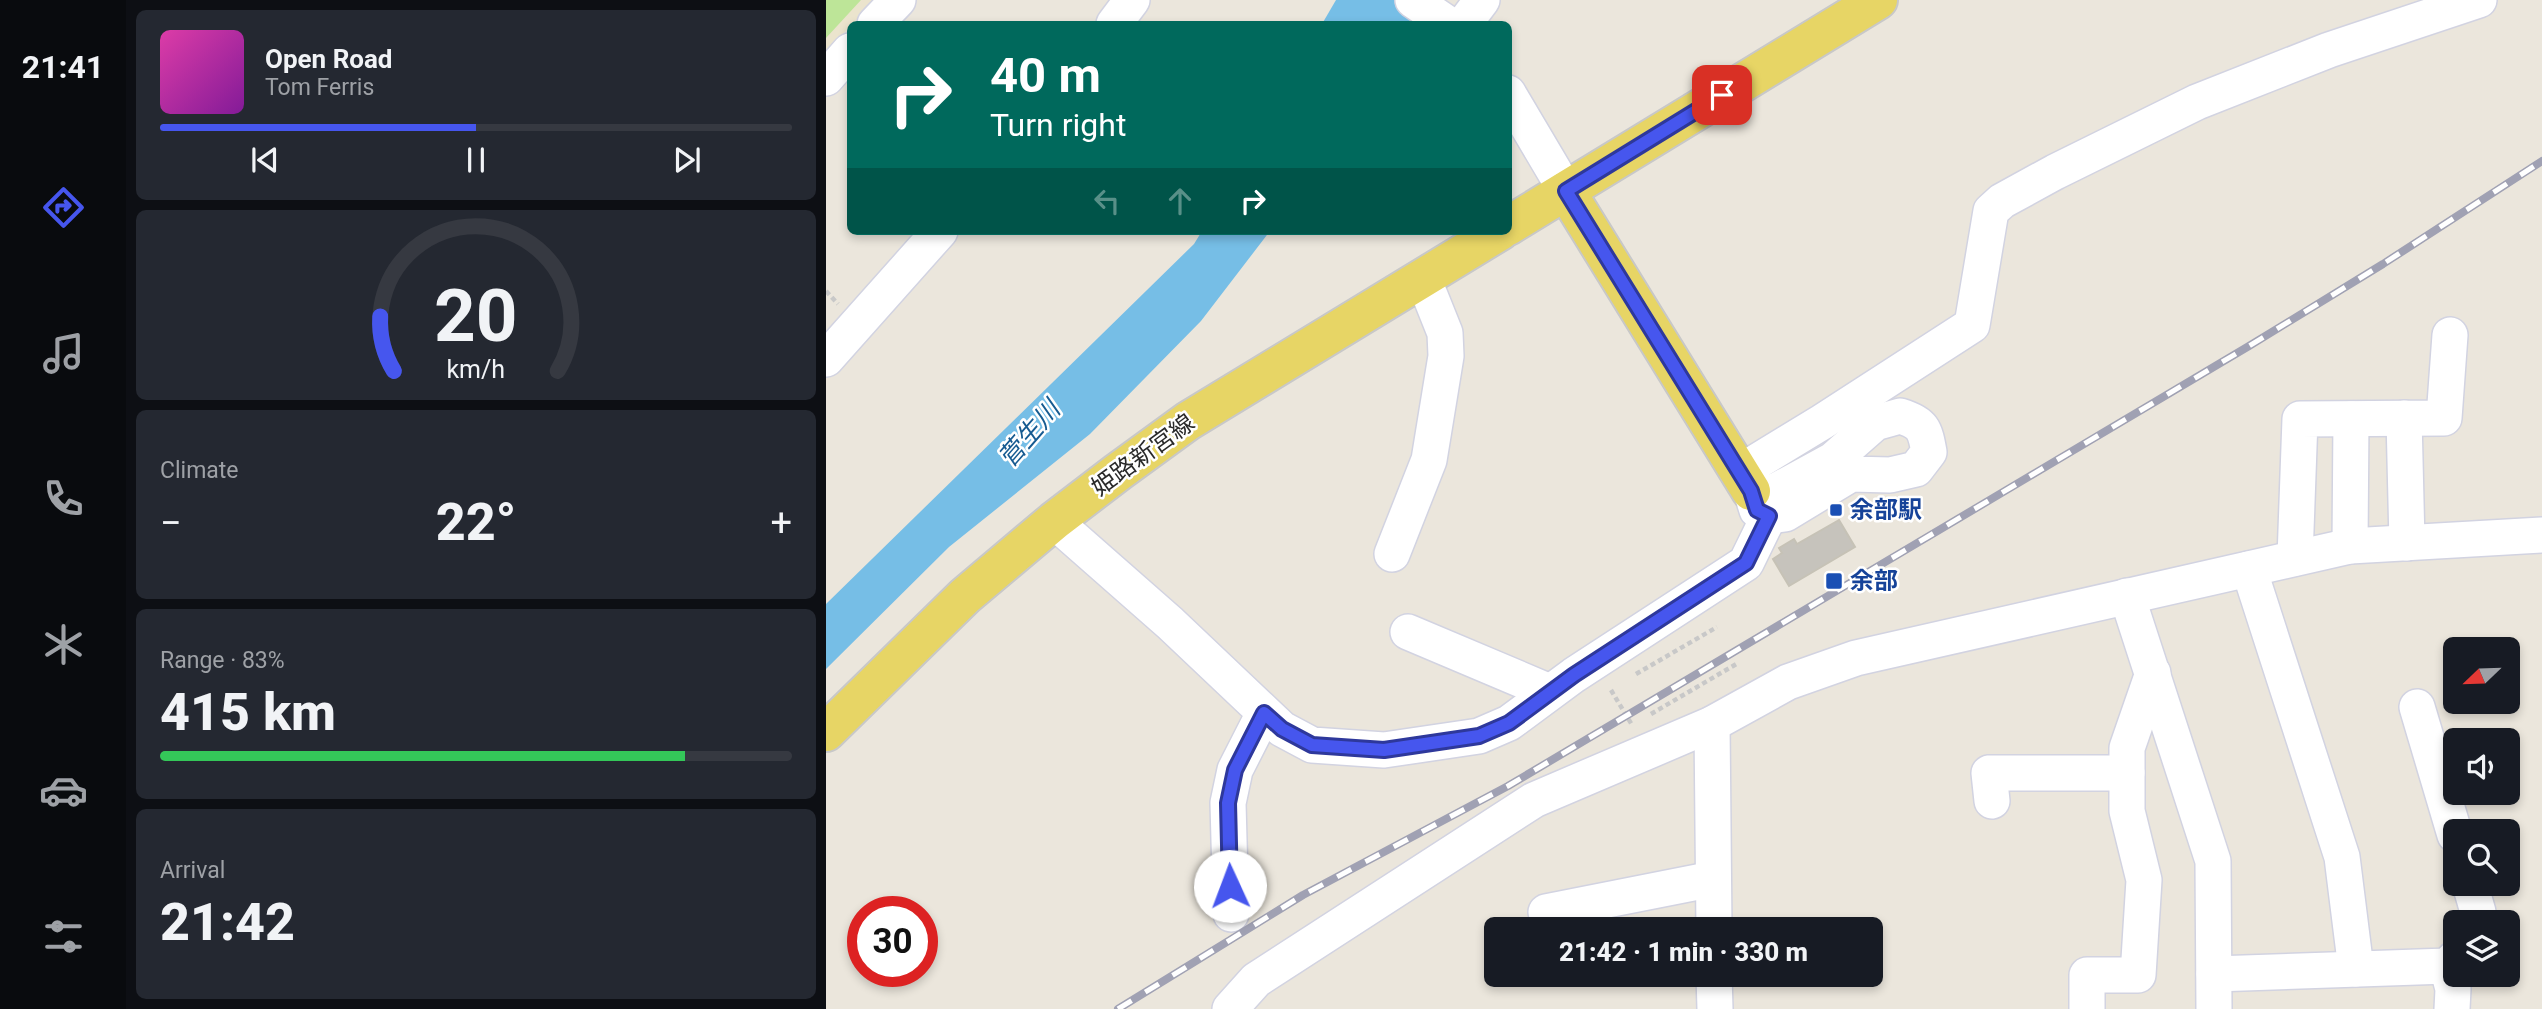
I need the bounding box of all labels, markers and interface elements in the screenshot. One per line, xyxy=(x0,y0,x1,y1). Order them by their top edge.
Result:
text: Open Road xyxy=(265,44,393,74)
text: 40 m xyxy=(990,47,1101,104)
text: 21:41 xyxy=(22,48,104,86)
icon: right xyxy=(875,49,966,140)
pin xyxy=(1692,65,1752,125)
text: Tom Ferris xyxy=(265,74,374,101)
icon: arrive xyxy=(1703,76,1741,114)
text: Turn right xyxy=(990,106,1126,144)
icon: previous xyxy=(246,141,284,179)
icon: pause xyxy=(457,141,495,179)
icon: next xyxy=(668,141,706,179)
icon: left xyxy=(1088,182,1126,220)
icon: ahead xyxy=(1161,182,1199,220)
icon: right xyxy=(1234,182,1272,220)
icon: directions xyxy=(39,183,88,232)
text: 20 xyxy=(434,273,518,359)
icon: music xyxy=(39,329,88,378)
text: km/h xyxy=(447,354,505,383)
water label: 菅生川 xyxy=(992,392,1068,473)
street label: 姫路新宮線 xyxy=(1086,408,1200,502)
text: Climate xyxy=(160,457,239,484)
icon: phone xyxy=(39,474,88,523)
text: 22° xyxy=(436,492,516,553)
place label: 余部駅 xyxy=(1850,496,1922,524)
text: − xyxy=(160,501,182,545)
text: + xyxy=(770,501,792,545)
marker: 余部駅 xyxy=(1828,502,1844,518)
place label: 余部 xyxy=(1850,567,1898,595)
marker: 余部 xyxy=(1824,571,1844,591)
icon: climate xyxy=(39,620,88,669)
north arrow xyxy=(2443,637,2520,714)
map controls xyxy=(2443,637,2520,987)
text: Range · 83% xyxy=(160,647,285,674)
text: 415 km xyxy=(160,682,336,743)
button: sound xyxy=(2443,728,2520,805)
icon: car xyxy=(39,766,88,815)
button: search xyxy=(2443,819,2520,896)
position arrow xyxy=(1193,849,1267,923)
text: Arrival xyxy=(160,857,225,884)
text: 21:42 xyxy=(160,892,295,953)
speed limit sign: 30 xyxy=(847,896,938,987)
button: layers xyxy=(2443,910,2520,987)
icon: filters xyxy=(39,912,88,961)
text: 21:42 · 1 min · 330 m xyxy=(1559,937,1808,967)

